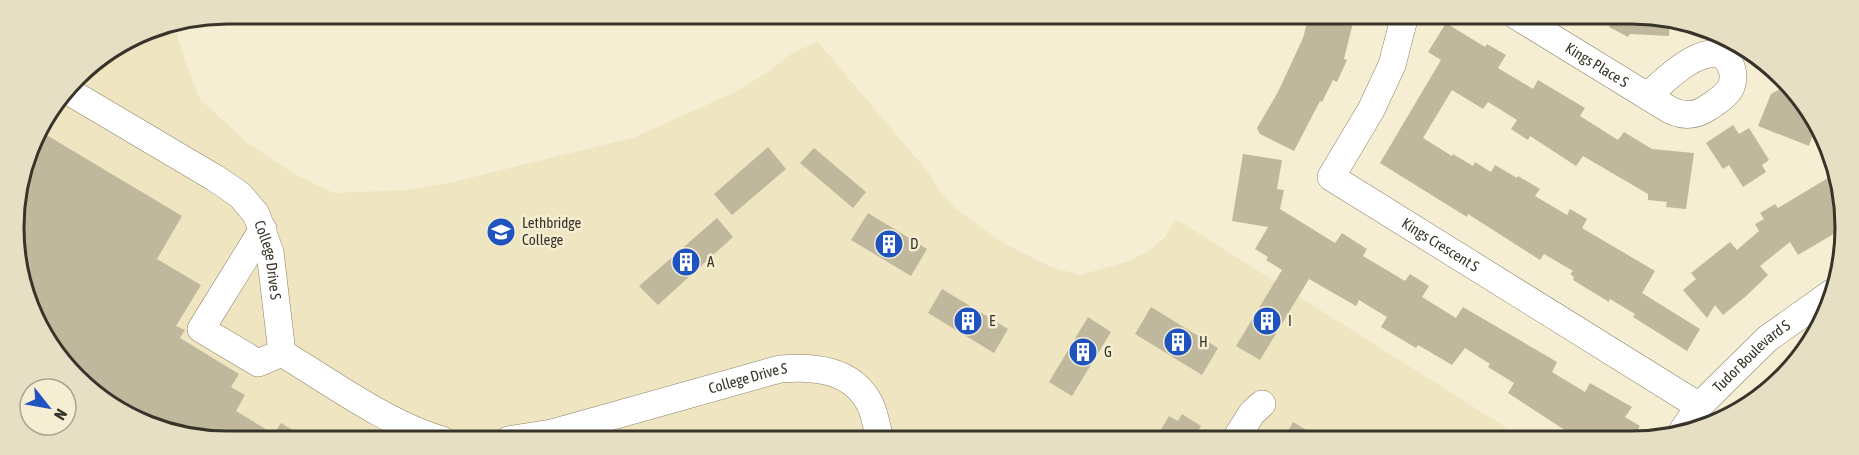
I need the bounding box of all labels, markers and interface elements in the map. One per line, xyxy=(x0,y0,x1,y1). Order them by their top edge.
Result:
street label: Kings Place S xyxy=(1562,39,1632,91)
place label: Lethbridge College xyxy=(522,214,581,248)
street label: Kings Crescent S xyxy=(1399,214,1482,275)
school or university icon: Lethbridge College xyxy=(485,216,517,248)
street label: College Drive S xyxy=(251,218,285,301)
building icon: D xyxy=(873,228,905,260)
place label: D xyxy=(910,235,918,252)
building icon: A xyxy=(670,246,702,278)
place label: A xyxy=(707,253,715,270)
building icon: E xyxy=(952,305,984,337)
building icon: I xyxy=(1251,305,1283,337)
place label: E xyxy=(989,312,996,329)
place label: I xyxy=(1288,312,1292,329)
street label: Tudor Boulevard S xyxy=(1709,316,1793,395)
building icon: H xyxy=(1162,326,1194,358)
place label: H xyxy=(1199,333,1208,350)
building icon: G xyxy=(1067,336,1099,368)
place label: G xyxy=(1104,343,1112,360)
street label: College Drive S xyxy=(706,359,788,397)
north arrow xyxy=(18,377,78,437)
text: N xyxy=(51,406,71,423)

